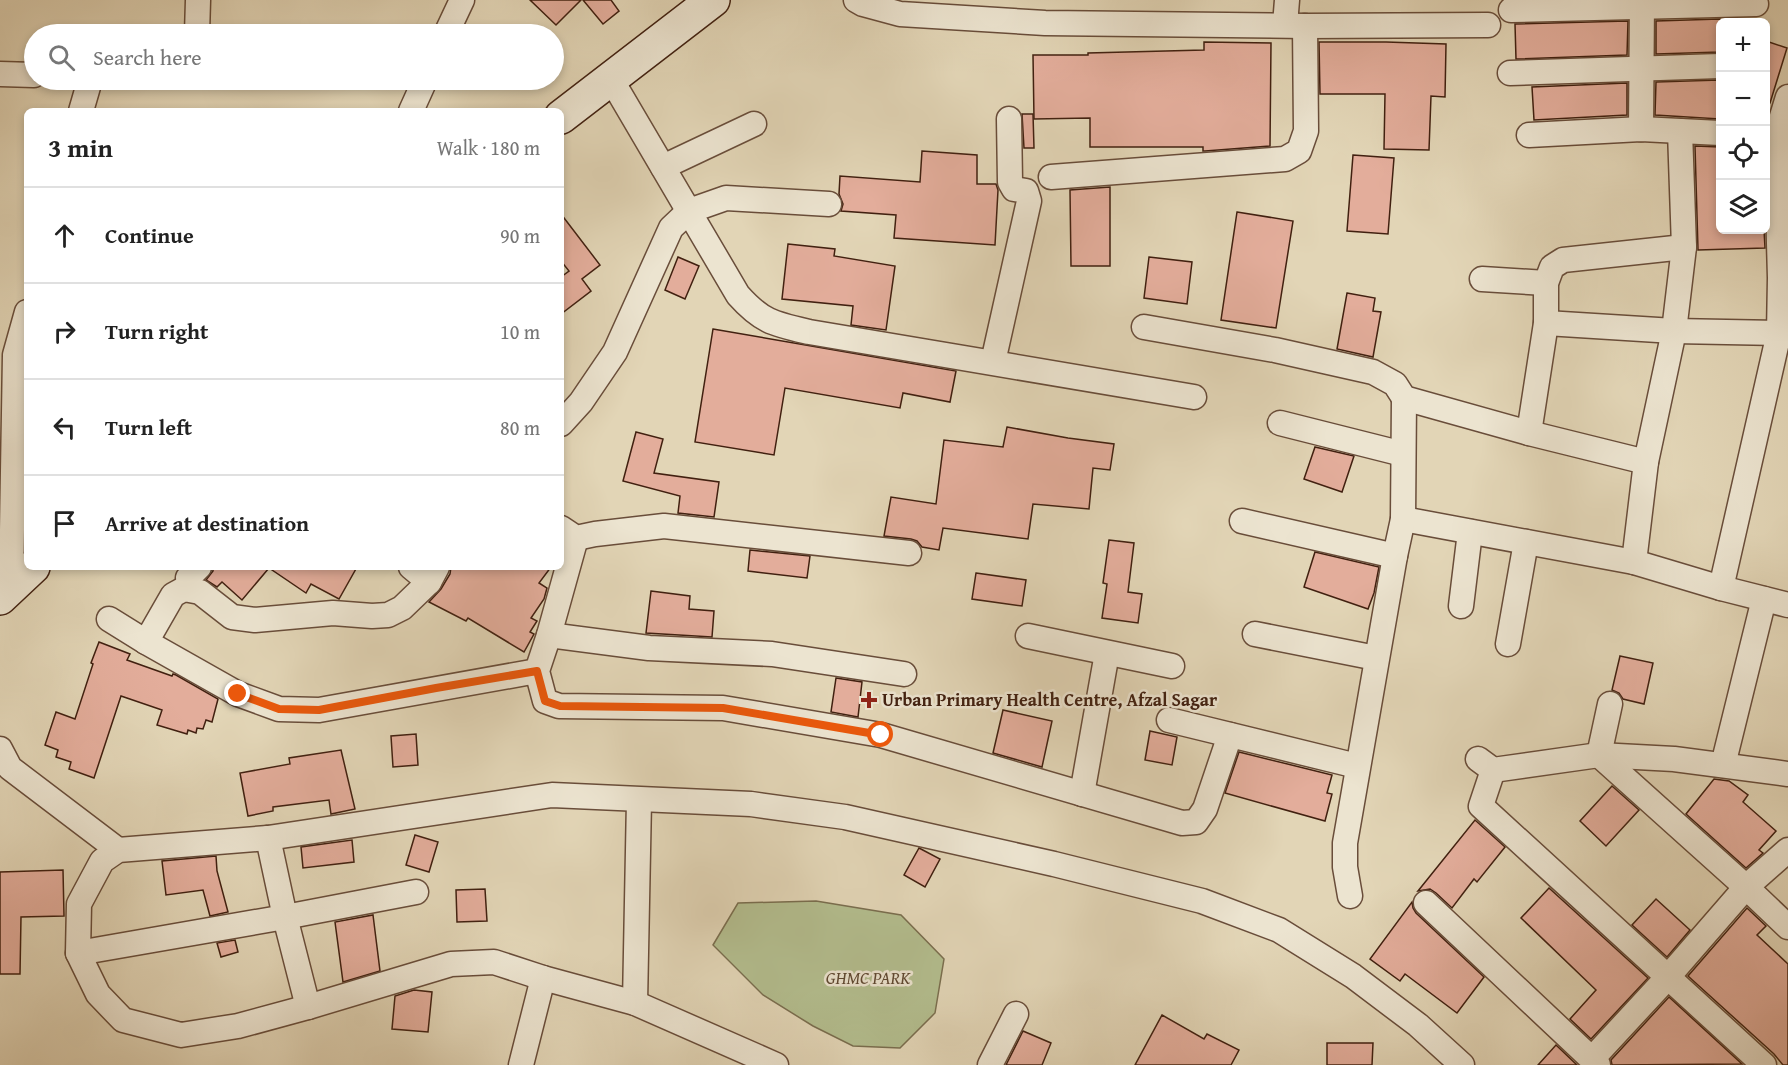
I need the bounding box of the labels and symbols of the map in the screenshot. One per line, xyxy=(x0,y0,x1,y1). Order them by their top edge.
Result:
route end xyxy=(224,680,250,706)
place label: Urban Primary Health Centre, Afzal Sagar xyxy=(882,686,1218,713)
marker: Urban Primary Health Centre, Afzal Sagar xyxy=(860,691,878,709)
route start xyxy=(867,721,893,747)
park label: GHMC PARK xyxy=(826,964,911,991)

